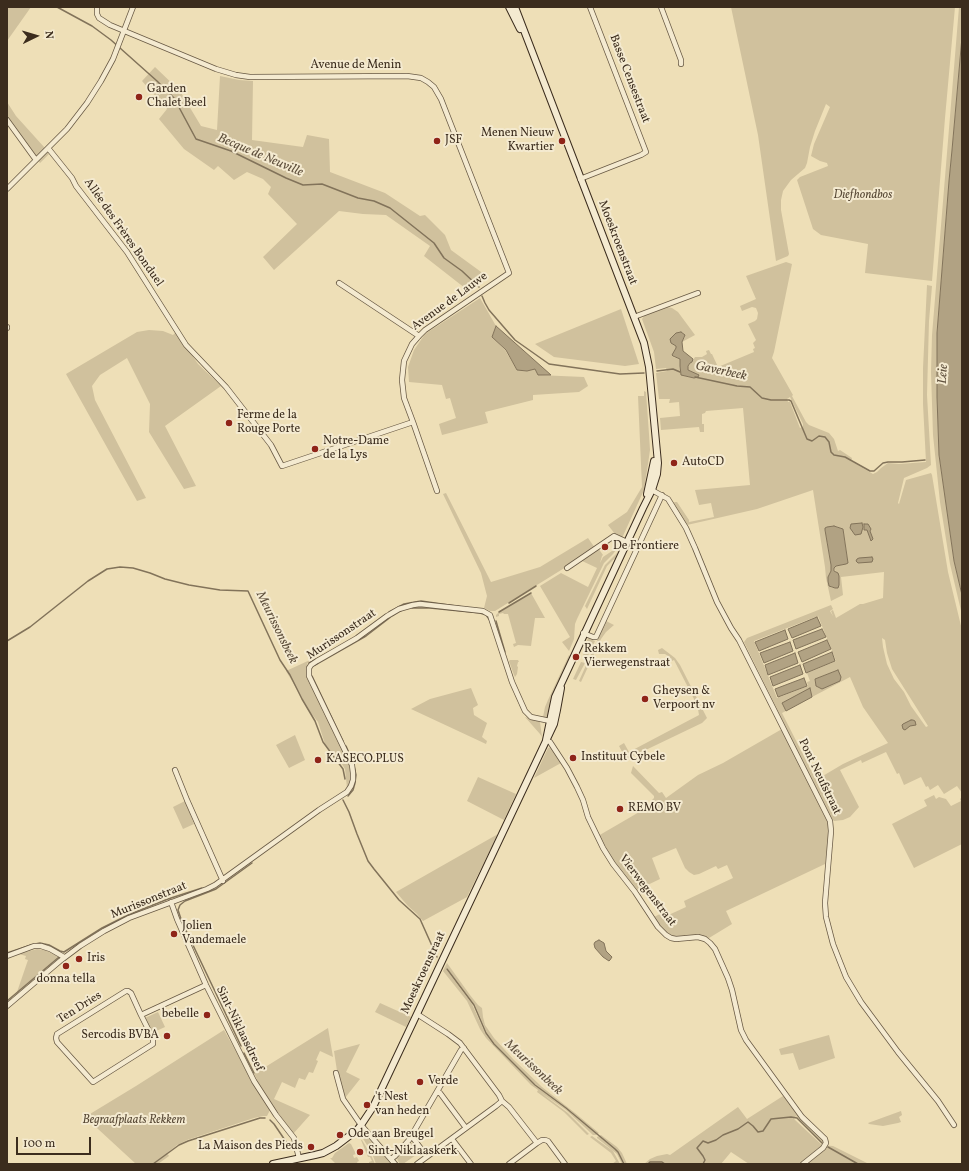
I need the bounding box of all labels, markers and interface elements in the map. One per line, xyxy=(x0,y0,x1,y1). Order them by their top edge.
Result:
north arrow xyxy=(16,16,56,56)
text: N xyxy=(41,30,56,40)
street label: Basse Censestraat xyxy=(605,33,653,125)
street label: Avenue de Menin xyxy=(310,59,402,73)
place label: Garden Chalet Beel xyxy=(147,83,206,111)
marker: Garden Chalet Beel xyxy=(134,92,144,102)
place label: Menen Nieuw Kwartier xyxy=(481,127,554,155)
water label: Becque de Neuville xyxy=(215,131,305,181)
place label: JSF xyxy=(445,134,462,148)
marker: JSF xyxy=(432,136,442,146)
marker: Menen Nieuw Kwartier xyxy=(557,136,567,146)
street label: Allée des Frères Bonduel xyxy=(80,176,166,290)
park label: Diefhondbos xyxy=(834,189,892,203)
street label: Moeskroenstraat xyxy=(594,199,640,287)
street label: Avenue de Lauwe xyxy=(409,270,491,334)
water label: Gaverbeek xyxy=(694,359,748,385)
water label: Leie xyxy=(936,364,952,384)
place label: Ferme de la Rouge Porte xyxy=(237,409,300,437)
marker: Ferme de la Rouge Porte xyxy=(224,418,234,428)
place label: Notre-Dame de la Lys xyxy=(323,435,389,463)
marker: Notre-Dame de la Lys xyxy=(310,444,320,454)
place label: AutoCD xyxy=(682,456,724,470)
marker: AutoCD xyxy=(669,458,679,468)
place label: De Frontiere xyxy=(613,540,679,554)
marker: De Frontiere xyxy=(600,542,610,552)
water label: Meurissonsbeek xyxy=(252,589,300,667)
street label: Murissonstraat xyxy=(305,607,379,663)
place label: Rekkem Vierwegenstraat xyxy=(584,643,670,671)
marker: Rekkem Vierwegenstraat xyxy=(571,652,581,662)
place label: Gheysen & Verpoort nv xyxy=(653,685,715,713)
marker: Gheysen & Verpoort nv xyxy=(640,694,650,704)
street label: Pont Neufstraat xyxy=(794,737,844,817)
place label: Instituut Cybele xyxy=(581,751,665,765)
place label: KASECO.PLUS xyxy=(326,753,404,767)
marker: Instituut Cybele xyxy=(568,753,578,763)
marker: KASECO.PLUS xyxy=(313,755,323,765)
place label: REMO BV xyxy=(628,802,681,816)
marker: REMO BV xyxy=(615,804,625,814)
street label: Vierwegenstraat xyxy=(615,852,679,930)
street label: Murissonstraat xyxy=(109,879,189,923)
place label: Jolien Vandemaele xyxy=(182,920,246,948)
marker: Jolien Vandemaele xyxy=(169,929,179,939)
street label: Moeskroenstraat xyxy=(399,929,449,1017)
place label: Iris xyxy=(87,952,105,966)
marker: Iris xyxy=(74,954,84,964)
marker: donna tella xyxy=(61,961,71,971)
place label: donna tella xyxy=(37,973,95,987)
street label: Sint-Niklaasdreef xyxy=(212,984,266,1074)
street label: Ten Dries xyxy=(55,989,105,1027)
place label: bebelle xyxy=(162,1008,199,1022)
marker: bebelle xyxy=(202,1010,212,1020)
place label: Sercodis BVBA xyxy=(81,1029,159,1043)
marker: Sercodis BVBA xyxy=(162,1031,172,1041)
water label: Meurissonbeek xyxy=(501,1037,565,1099)
place label: Verde xyxy=(428,1075,458,1089)
marker: Verde xyxy=(415,1077,425,1087)
place label: 't Nest van heden xyxy=(375,1091,429,1119)
marker: 't Nest van heden xyxy=(362,1100,372,1110)
park label: Begraafplaats Rekkem xyxy=(83,1114,185,1128)
place label: Ode aan Breugel xyxy=(348,1128,434,1142)
scale bar xyxy=(18,1129,93,1155)
marker: Ode aan Breugel xyxy=(335,1130,345,1140)
text: 100 m xyxy=(23,1136,55,1152)
place label: La Maison des Pieds xyxy=(198,1140,303,1154)
marker: La Maison des Pieds xyxy=(306,1142,316,1152)
place label: Sint-Niklaaskerk xyxy=(368,1145,457,1159)
marker: Sint-Niklaaskerk xyxy=(355,1147,365,1157)

